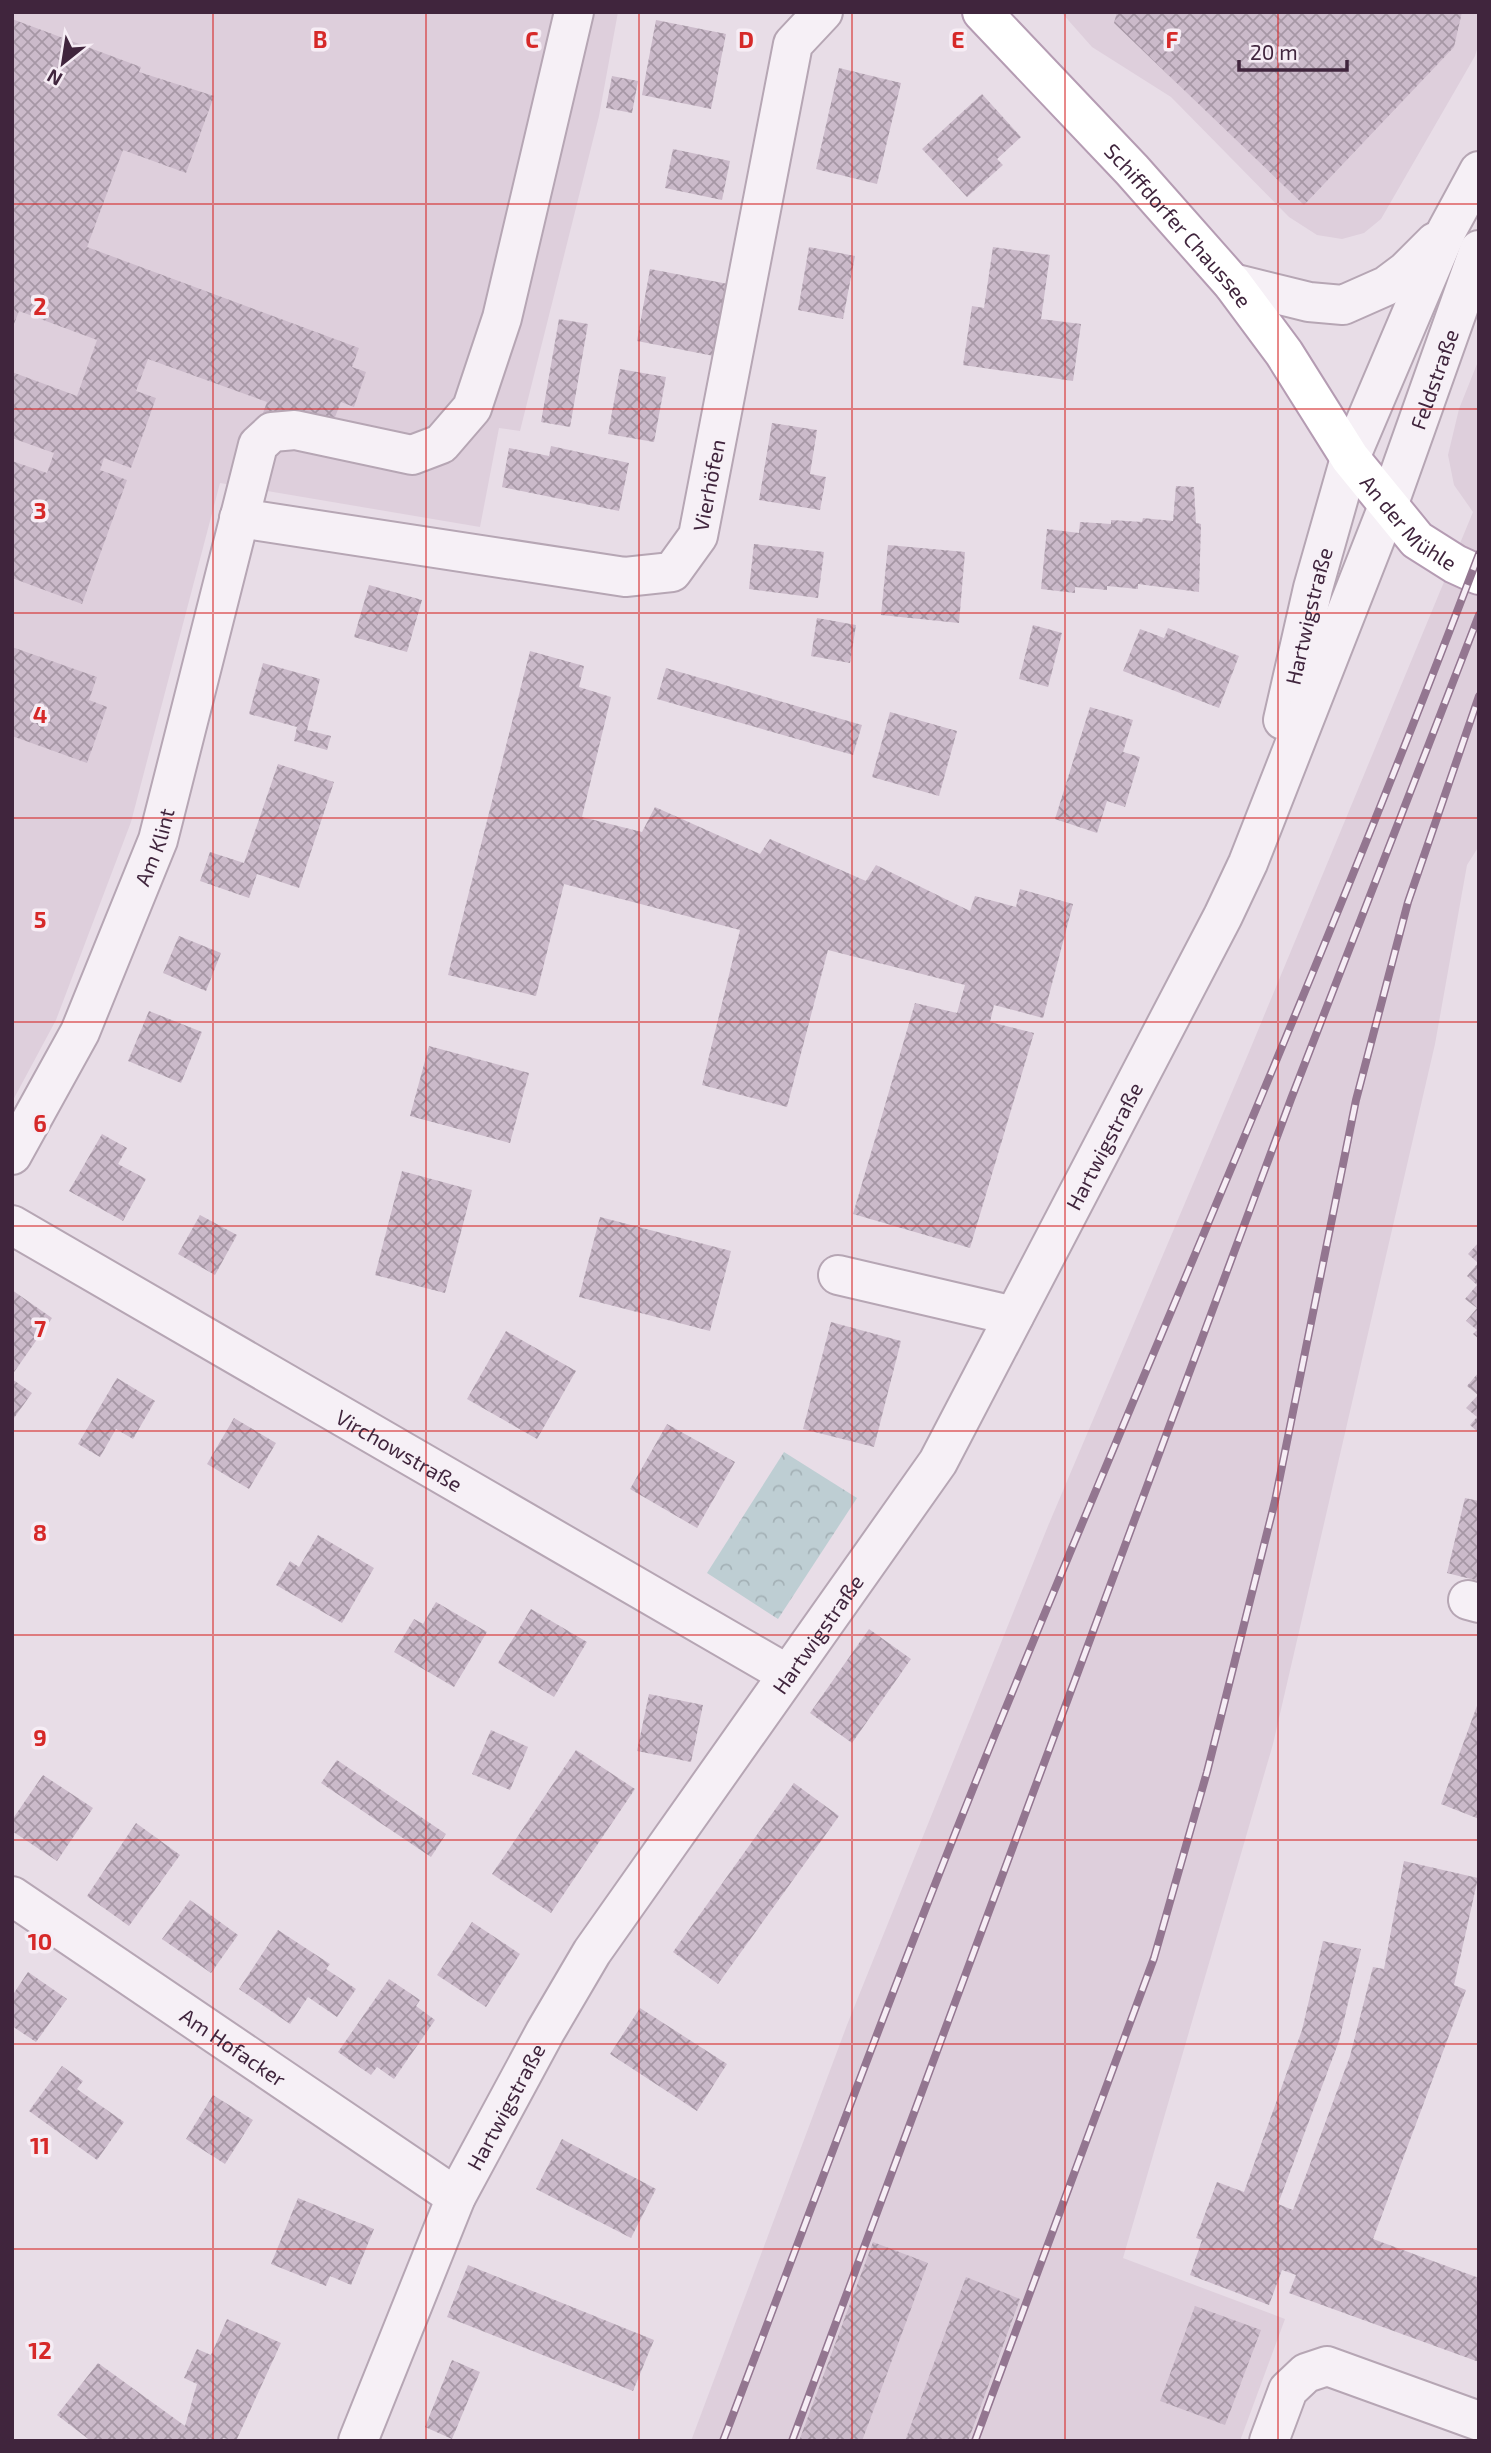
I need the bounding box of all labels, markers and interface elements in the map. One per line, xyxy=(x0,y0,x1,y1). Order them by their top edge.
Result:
text: B xyxy=(313,25,327,53)
text: C xyxy=(525,25,539,53)
text: D xyxy=(738,25,754,53)
text: E xyxy=(951,25,965,53)
text: F xyxy=(1166,25,1179,53)
north arrow xyxy=(28,28,98,98)
scale bar xyxy=(1239,28,1348,72)
text: 20 m xyxy=(1250,39,1298,64)
text: N xyxy=(43,65,66,92)
street label: Schiffdorfer Chaussee xyxy=(1100,138,1258,312)
text: 2 xyxy=(33,292,47,320)
street label: Feldstraße xyxy=(1404,325,1463,432)
street label: Vierhöfen xyxy=(687,437,729,533)
street label: An der Mühle xyxy=(1356,469,1462,575)
text: 3 xyxy=(33,496,47,524)
street label: Hartwigstraße xyxy=(1279,544,1336,687)
text: 4 xyxy=(33,700,47,728)
street label: Am Klint xyxy=(128,806,178,889)
text: 5 xyxy=(34,905,46,933)
street label: Hartwigstraße xyxy=(1060,1078,1147,1214)
text: 6 xyxy=(33,1109,47,1137)
text: 7 xyxy=(34,1314,46,1342)
street label: Virchowstraße xyxy=(332,1403,467,1496)
text: 8 xyxy=(33,1518,47,1546)
street label: Hartwigstraße xyxy=(766,1569,868,1698)
text: 9 xyxy=(33,1723,47,1751)
text: 10 xyxy=(28,1927,52,1955)
street label: Am Hofacker xyxy=(176,2002,292,2091)
street label: Hartwigstraße xyxy=(461,2039,549,2174)
text: 11 xyxy=(30,2131,50,2159)
text: 12 xyxy=(28,2336,52,2364)

